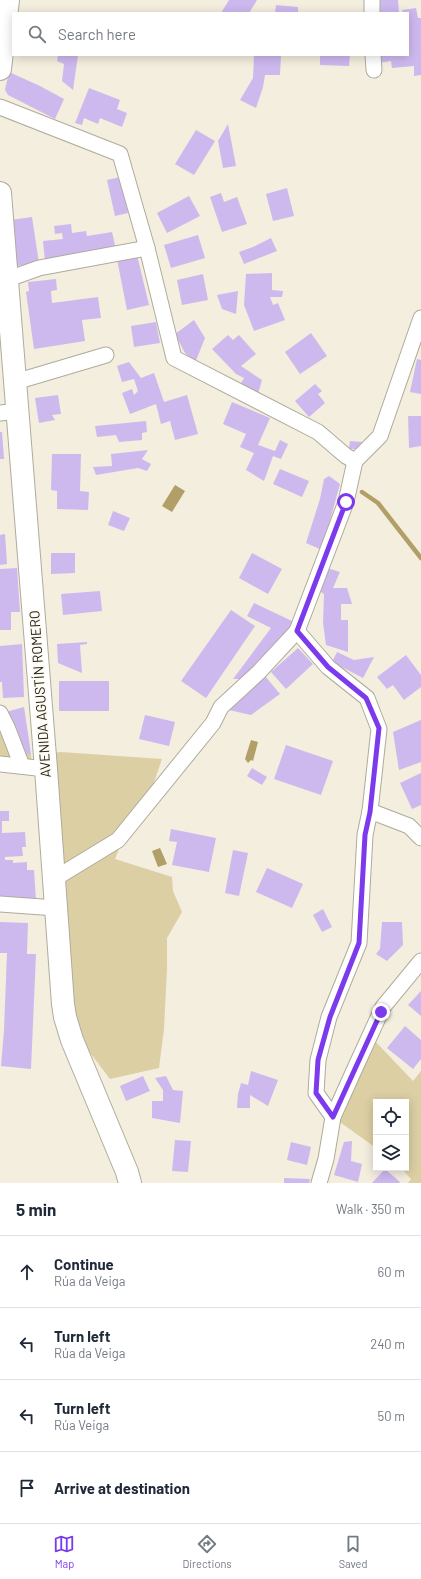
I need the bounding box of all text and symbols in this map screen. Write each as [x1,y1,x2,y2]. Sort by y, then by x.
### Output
search box [12,12,409,56]
icon: search [26,23,48,45]
text: Search here [58,25,136,43]
route start [337,493,355,511]
street label: AVENIDA AGUSTÍN ROMERO [25,610,54,778]
route end [372,1003,390,1021]
map controls [373,1099,409,1171]
button: locate [373,1099,409,1135]
button: layers [373,1135,409,1171]
text: 5 min [16,1199,56,1219]
text: Walk · 350 m [336,1201,405,1217]
text: Continue [54,1255,114,1273]
icon: ahead [16,1261,38,1283]
text: 60 m [378,1264,405,1280]
text: Rúa da Veiga [54,1273,125,1289]
text: Turn left [54,1327,110,1345]
icon: left [16,1333,38,1355]
text: 240 m [370,1336,405,1352]
text: Rúa da Veiga [54,1345,125,1361]
text: Turn left [54,1399,110,1417]
icon: left [16,1405,38,1427]
text: 50 m [378,1408,405,1424]
text: Rúa Veiga [54,1417,109,1433]
icon: arrive [16,1477,38,1499]
text: Arrive at destination [54,1479,190,1497]
tab: Map [53,1533,75,1570]
tab: Directions [182,1533,232,1570]
tab: Saved [339,1533,368,1570]

